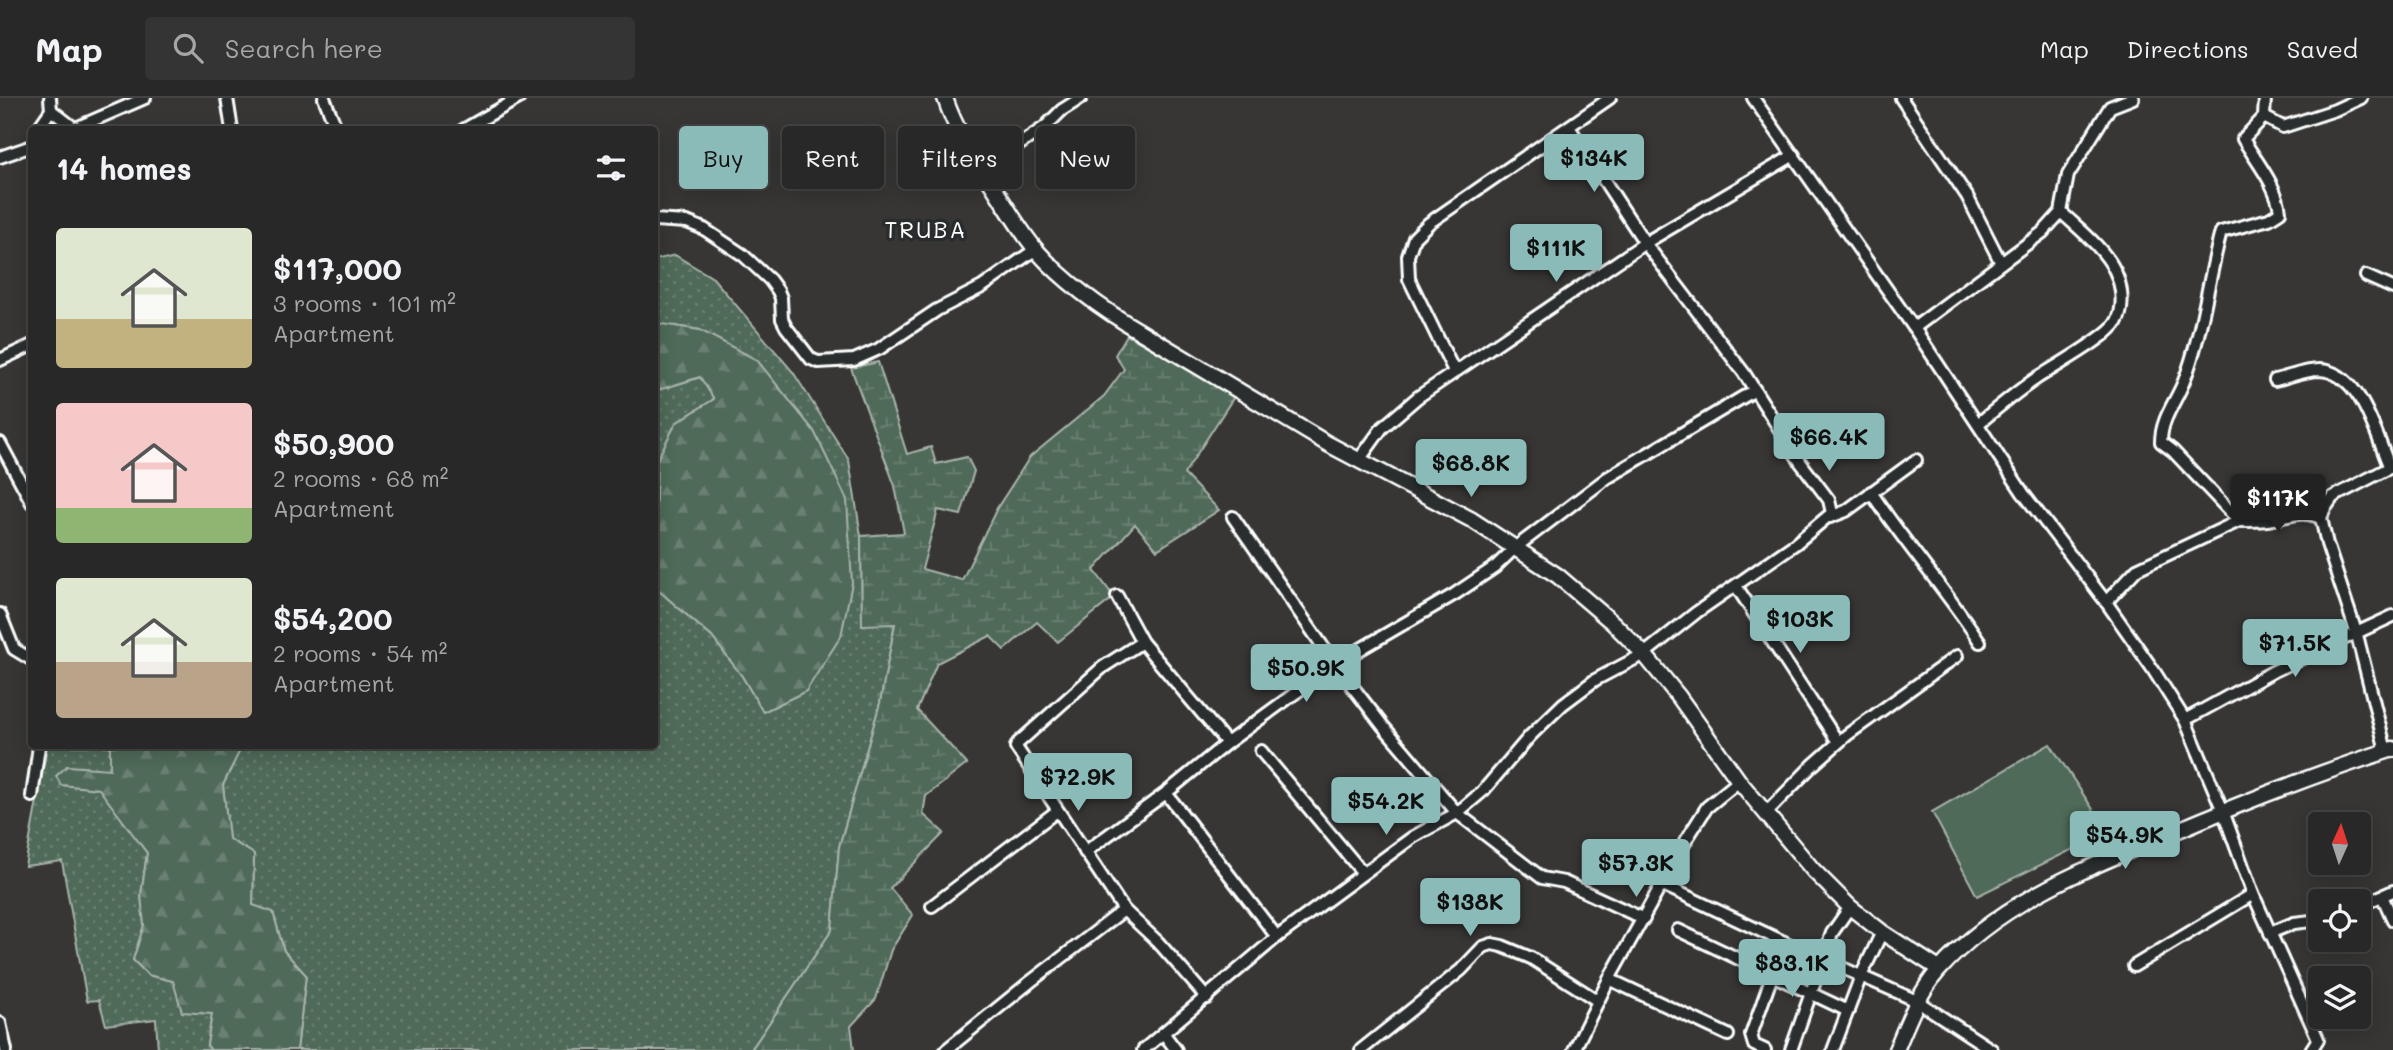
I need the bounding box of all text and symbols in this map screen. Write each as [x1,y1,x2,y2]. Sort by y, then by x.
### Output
search box [145,17,635,80]
text: Map [35,27,103,70]
icon: search [169,29,207,67]
text: Search here [225,31,383,65]
text: Map [2040,33,2089,64]
text: Directions [2127,33,2249,64]
text: Saved [2287,33,2358,64]
chip: Buy [679,126,768,189]
chip: Rent [782,126,884,189]
chip: Filters [898,126,1022,189]
chip: New [1036,126,1135,189]
pin: $134K [1545,134,1643,194]
text: $134K [1560,142,1628,172]
text: 14 homes [56,148,192,188]
icon: filters [592,149,630,187]
district label: TRUBA [884,214,968,244]
pin: $111K [1507,225,1605,284]
text: $111K [1526,232,1586,262]
text: $117,000 [273,248,402,288]
icon: home [112,256,196,340]
text: 3 rooms · 101 m² [273,288,456,318]
text: Apartment [273,318,395,348]
pin: $66.4K [1772,414,1886,473]
text: $66.4K [1790,421,1868,451]
text: $50,900 [273,423,394,463]
icon: home [112,431,196,515]
pin: $68.8K [1414,440,1528,499]
text: $68.8K [1432,447,1510,477]
text: 2 rooms · 68 m² [273,463,448,493]
pin: $117K [2229,474,2327,534]
text: $117K [2247,482,2309,512]
text: Apartment [273,493,395,523]
pin: $103K [1751,596,1849,655]
text: $54,200 [273,598,393,638]
text: $103K [1766,603,1834,633]
icon: home [112,606,196,690]
pin: $71.5K [2238,620,2352,679]
text: $71.5K [2259,627,2331,657]
text: 2 rooms · 54 m² [273,638,448,668]
pin: $50.9K [1249,644,1363,704]
text: $50.9K [1267,652,1345,682]
text: Apartment [273,668,395,698]
pin: $72.9K [1021,754,1135,813]
text: $72.9K [1040,761,1116,791]
pin: $54.2K [1329,778,1443,837]
text: $54.2K [1347,785,1425,815]
pin: $54.9K [2068,812,2182,871]
north arrow [2308,812,2371,875]
map controls [2308,812,2371,1029]
text: $54.9K [2086,819,2164,849]
pin: $57.3K [1579,840,1693,899]
text: $57.3K [1598,847,1674,877]
pin: $138K [1421,878,1519,938]
text: $138K [1436,886,1504,916]
button: locate [2308,889,2371,952]
pin: $83.1K [1735,940,1849,999]
text: $83.1K [1755,947,1829,977]
button: layers [2308,966,2371,1029]

